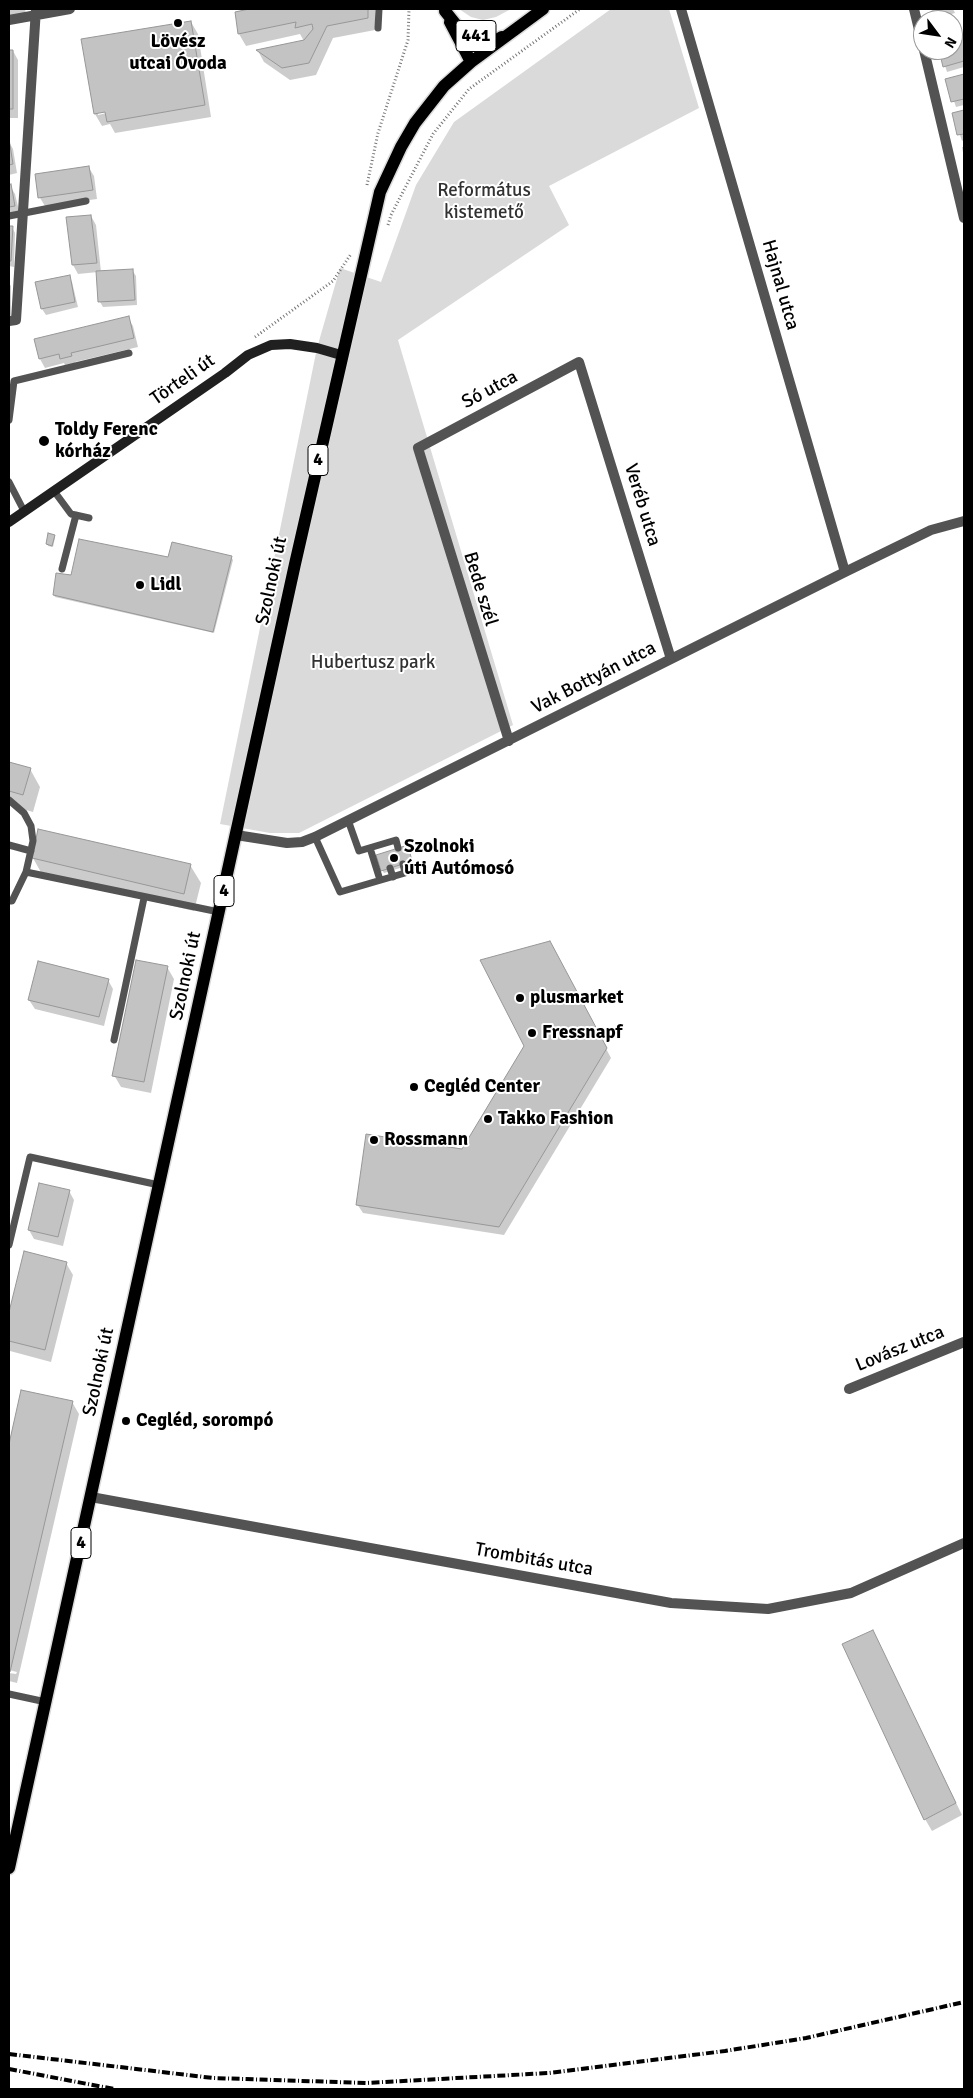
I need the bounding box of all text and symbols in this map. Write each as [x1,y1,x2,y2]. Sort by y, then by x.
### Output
north arrow [913,10,963,60]
marker: Lövész utcai Óvoda [172,17,184,29]
road number: 441 [456,20,496,52]
place label: Lövész utcai Óvoda [129,31,227,75]
text: N [941,34,960,51]
park label: Református kistemető [437,180,531,224]
street label: Hajnal utca [756,237,804,333]
street label: Törteli út [146,350,220,410]
street label: Só utca [458,366,522,414]
place label: Toldy Ferenc kórház [55,419,158,463]
marker: Toldy Ferenc kórház [37,434,51,448]
road number: 4 [308,444,328,476]
street label: Veréb utca [619,461,665,549]
street label: Szolnoki út [251,535,293,627]
street label: Bede szél [458,549,502,629]
place label: Lidl [150,574,182,596]
marker: Lidl [134,579,146,591]
street label: Vak Bottyán utca [528,637,660,719]
park label: Hubertusz park [311,652,435,674]
place label: Szolnoki úti Autómosó [404,836,514,880]
marker: Szolnoki úti Autómosó [388,852,400,864]
road number: 4 [214,876,234,906]
street label: Szolnoki út [165,930,207,1022]
place label: plusmarket [530,987,624,1009]
marker: plusmarket [514,992,526,1004]
place label: Fressnapf [542,1022,622,1044]
marker: Fressnapf [526,1027,538,1039]
place label: Cegléd Center [424,1076,540,1098]
marker: Cegléd Center [408,1081,420,1093]
place label: Takko Fashion [498,1108,614,1130]
marker: Takko Fashion [482,1113,494,1125]
place label: Rossmann [384,1129,468,1151]
marker: Rossmann [368,1134,380,1146]
street label: Lovász utca [852,1321,948,1377]
street label: Szolnoki út [78,1326,120,1418]
place label: Cegléd, sorompó [136,1410,273,1432]
marker: Cegléd, sorompó [120,1415,132,1427]
road number: 4 [71,1528,91,1559]
street label: Trombitás utca [473,1538,595,1582]

